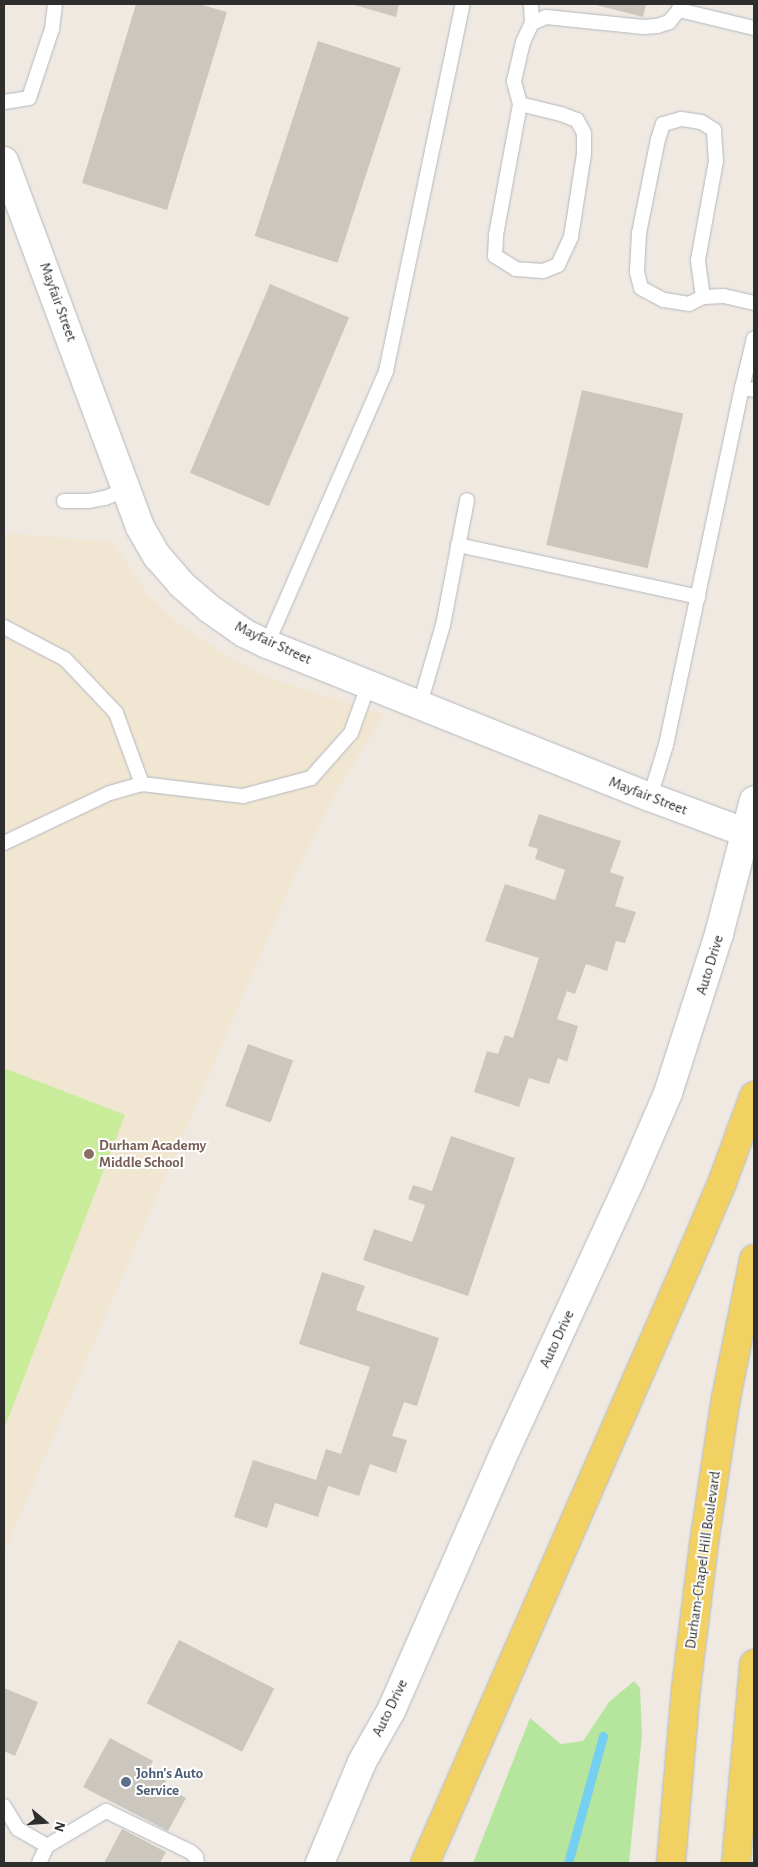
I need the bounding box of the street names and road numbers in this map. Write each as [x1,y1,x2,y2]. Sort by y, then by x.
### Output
street label: Mayfair Street [35,260,81,344]
street label: Mayfair Street [232,617,314,669]
street label: Mayfair Street [606,773,690,819]
street label: Auto Drive [692,933,728,997]
street label: Auto Drive [536,1307,578,1371]
street label: Durham-Chapel Hill Boulevard [682,1470,724,1650]
street label: Auto Drive [368,1676,412,1740]

